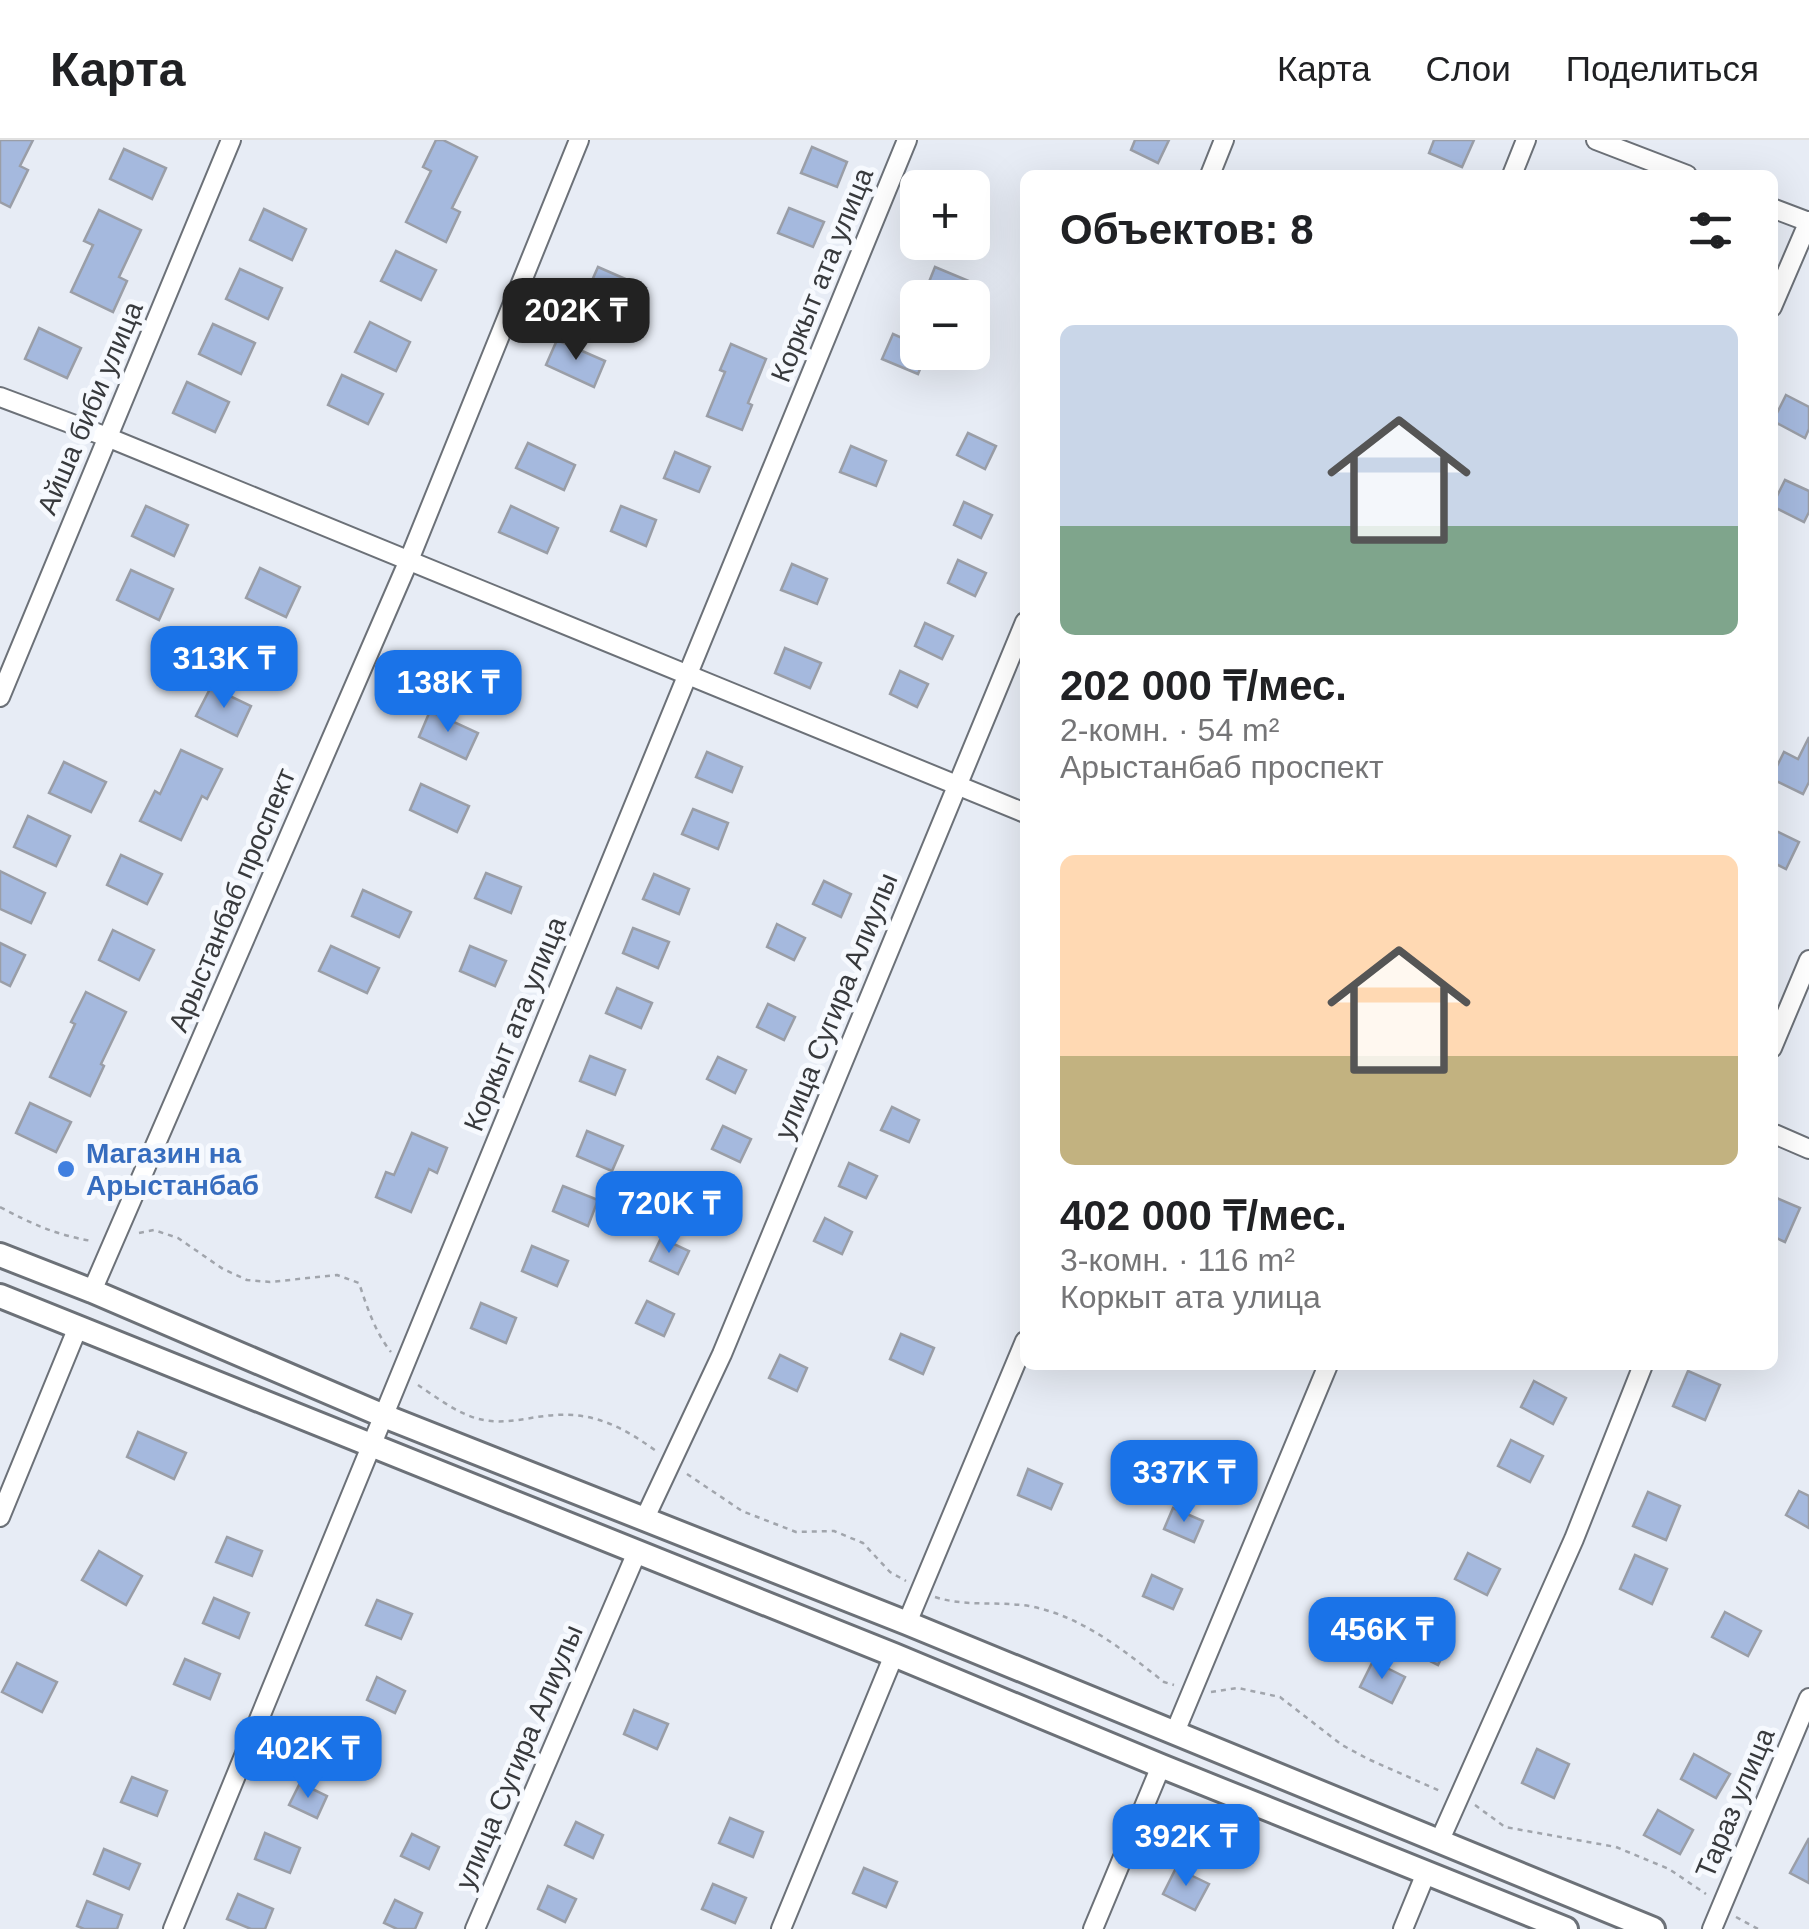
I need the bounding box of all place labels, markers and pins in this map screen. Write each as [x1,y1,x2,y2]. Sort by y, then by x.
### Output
pin: 202K ₸ [495,278,657,363]
pin: 313K ₸ [143,626,305,711]
pin: 138K ₸ [367,650,529,735]
place label: Магазин на Арыстанбаб [86,1138,259,1201]
marker: Магазин на Арыстанбаб [55,1158,77,1180]
pin: 720K ₸ [588,1171,750,1256]
pin: 337K ₸ [1103,1440,1265,1525]
pin: 456K ₸ [1301,1597,1463,1682]
pin: 402K ₸ [227,1716,389,1801]
pin: 392K ₸ [1105,1804,1267,1889]

